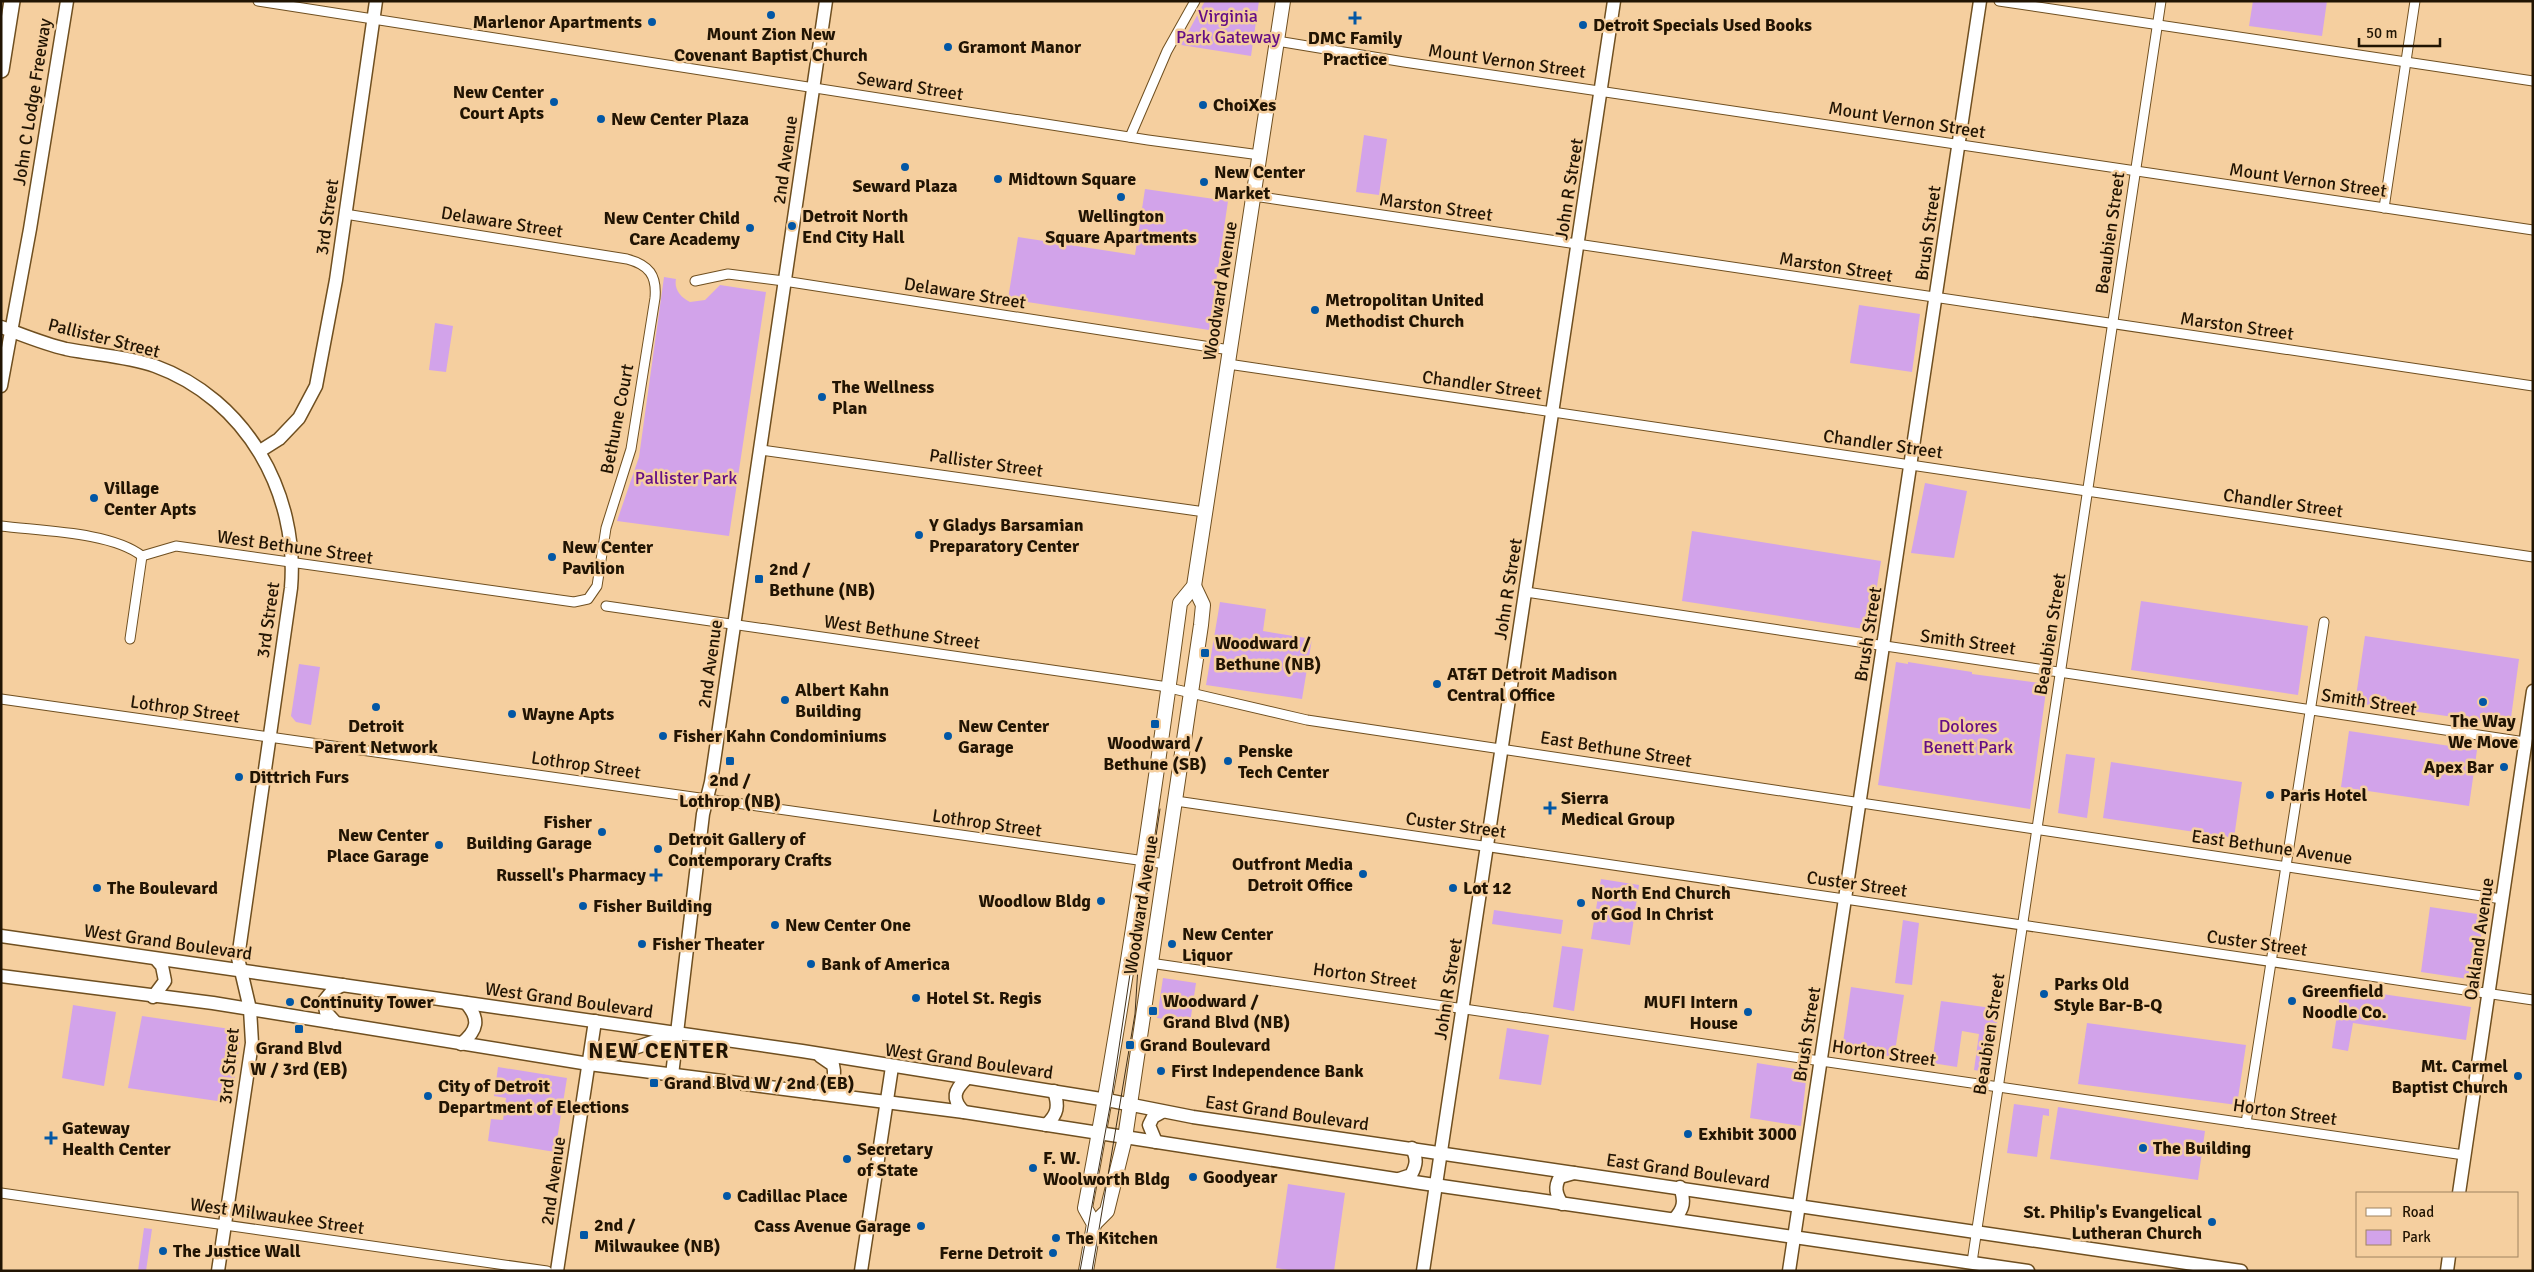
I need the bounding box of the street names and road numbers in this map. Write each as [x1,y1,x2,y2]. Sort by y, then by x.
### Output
street label: John C Lodge Freeway [8,16,56,187]
street label: Mount Vernon Street [1427,39,1587,83]
street label: Seward Street [855,67,965,105]
street label: Mount Vernon Street [1827,97,1987,143]
street label: 2nd Avenue [768,114,802,206]
street label: John R Street [1550,137,1588,241]
street label: Mount Vernon Street [2228,158,2388,202]
street label: Beaubien Street [2091,171,2129,295]
street label: 3rd Street [311,178,343,256]
street label: Brush Street [1910,184,1946,282]
street label: Marston Street [1378,188,1494,226]
street label: Delaware Street [440,202,564,242]
street label: Woodward Avenue [1198,220,1242,362]
street label: Marston Street [1778,247,1894,287]
street label: Delaware Street [903,273,1027,313]
street label: Marston Street [2179,307,2295,345]
street label: Pallister Street [46,313,162,363]
street label: Bethune Court [596,362,638,476]
street label: Chandler Street [1421,366,1543,404]
street label: Chandler Street [1822,425,1944,463]
street label: Pallister Street [928,444,1044,482]
street label: Chandler Street [2222,484,2344,522]
street label: West Bethune Street [216,525,374,569]
street label: John R Street [1489,537,1527,641]
street label: Beaubien Street [2030,572,2070,696]
street label: 3rd Street [252,581,284,659]
street label: Brush Street [1850,585,1886,683]
street label: West Bethune Street [823,610,981,654]
street label: 2nd Avenue [693,618,727,710]
street label: Smith Street [1919,624,2017,660]
street label: Smith Street [2320,684,2418,720]
street label: Lothrop Street [129,690,241,728]
street label: East Bethune Street [1539,726,1693,772]
street label: Lothrop Street [530,746,642,784]
street label: Lothrop Street [931,804,1043,842]
street label: Custer Street [1404,807,1508,843]
street label: East Bethune Avenue [2190,825,2354,869]
street label: Woodward Avenue [1119,834,1163,976]
street label: Custer Street [1805,866,1909,902]
street label: Oakland Avenue [2460,876,2498,1002]
street label: West Grand Boulevard [83,919,253,965]
street label: Custer Street [2205,925,2309,961]
street label: John R Street [1429,937,1467,1041]
street label: Horton Street [1312,958,1418,994]
street label: Beaubien Street [1969,972,2009,1096]
street label: West Grand Boulevard [484,977,654,1023]
street label: Brush Street [1789,985,1825,1083]
street label: 3rd Street [214,1027,244,1105]
street label: Horton Street [1831,1035,1937,1071]
street label: West Grand Boulevard [884,1038,1054,1084]
street label: East Grand Boulevard [1204,1091,1370,1135]
street label: Horton Street [2232,1094,2338,1130]
street label: 2nd Avenue [536,1135,570,1227]
street label: East Grand Boulevard [1605,1149,1771,1193]
street label: West Milwaukee Street [188,1193,366,1239]

